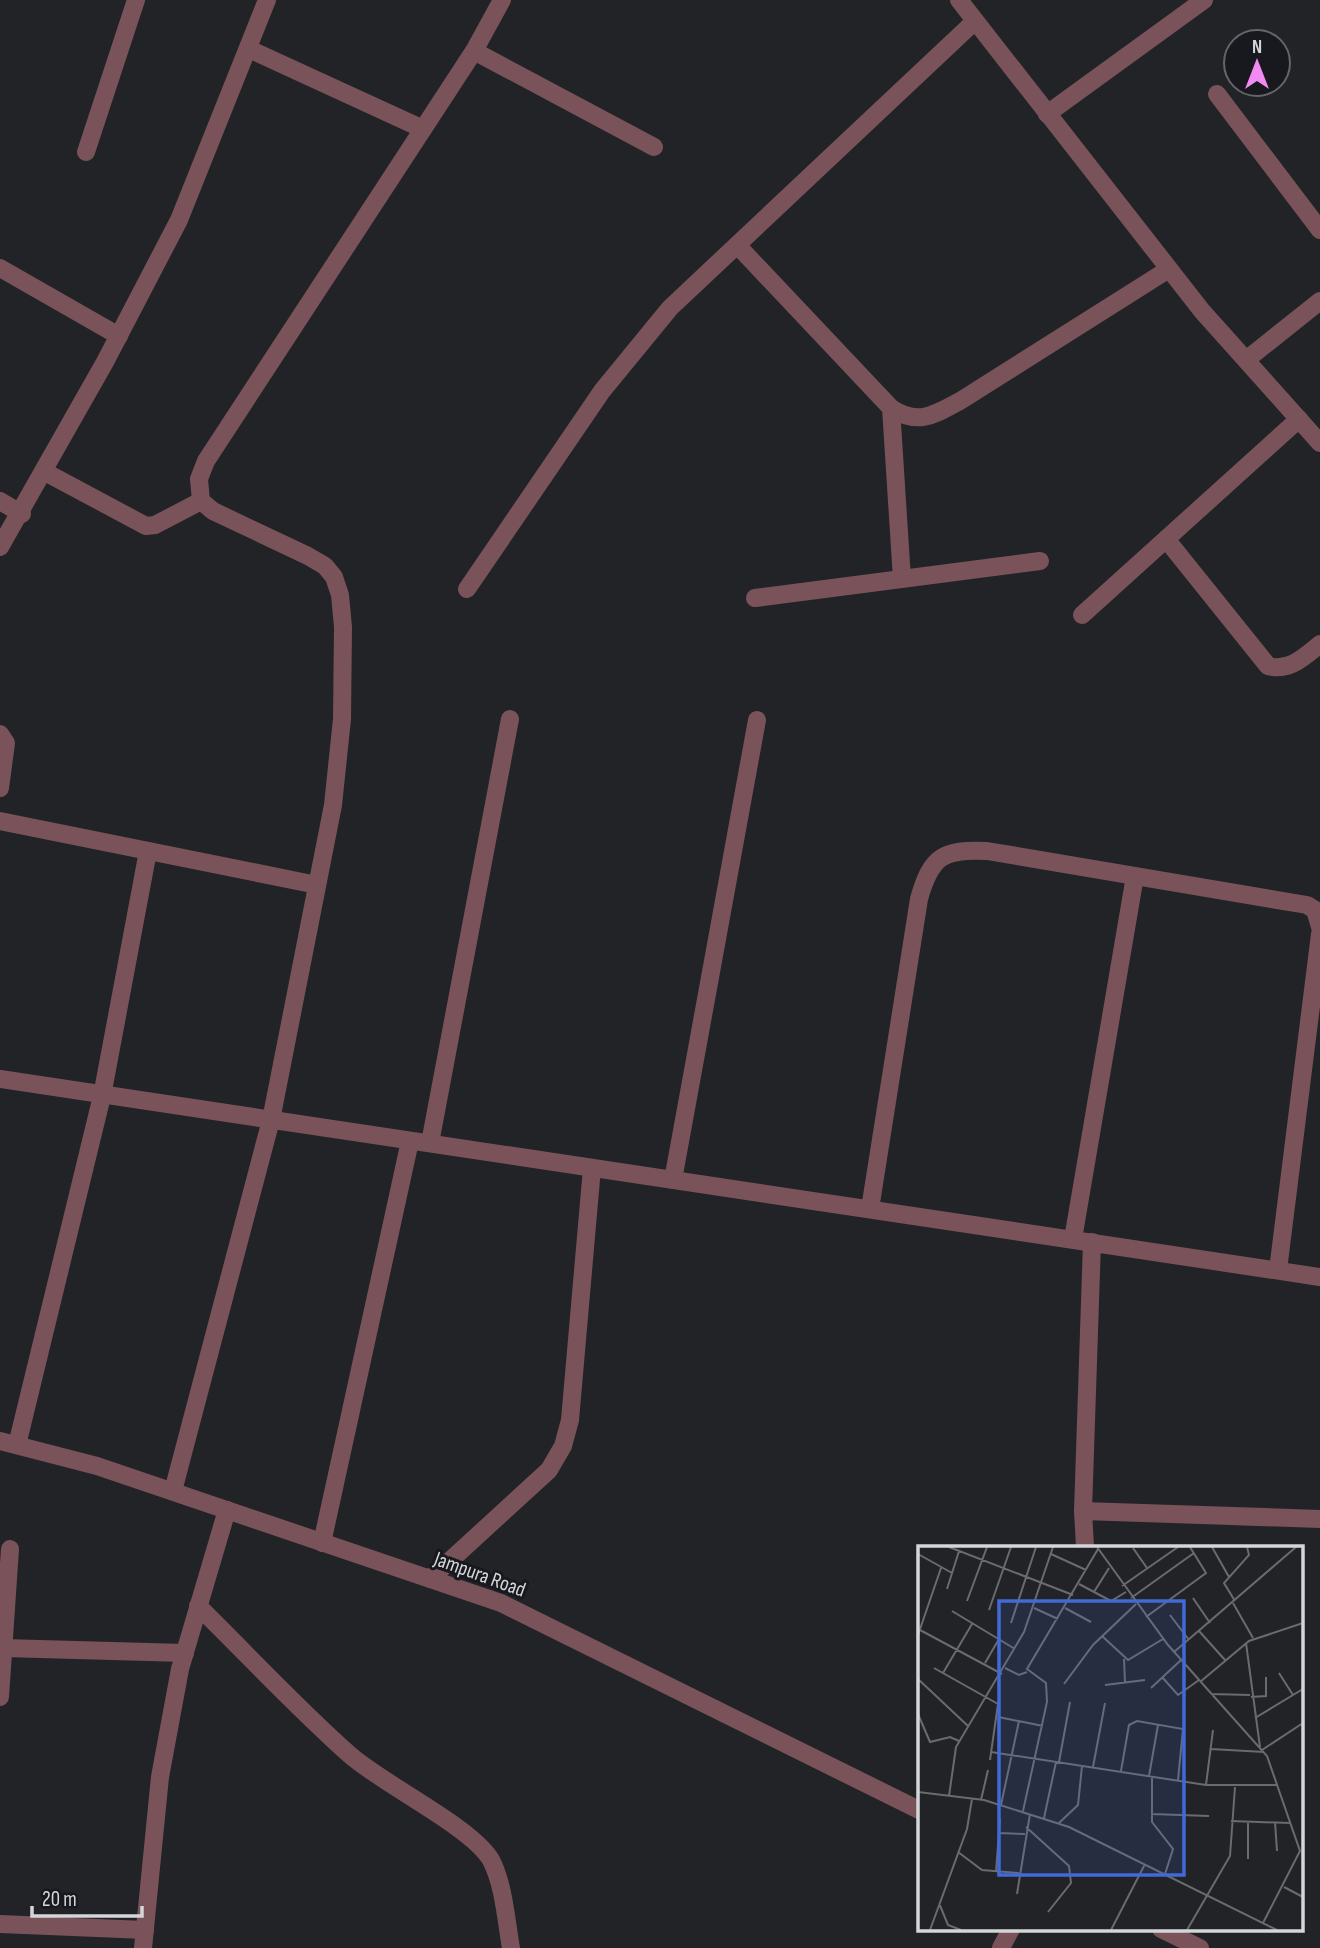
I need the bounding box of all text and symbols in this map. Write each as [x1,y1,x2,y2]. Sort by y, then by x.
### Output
north arrow [1222,28,1292,98]
text: N [1252,36,1262,59]
street label: Jampura Road [430,1546,529,1603]
inset map [918,1546,1302,1930]
scale bar [32,1874,142,1918]
text: 20 m [42,1887,77,1912]

